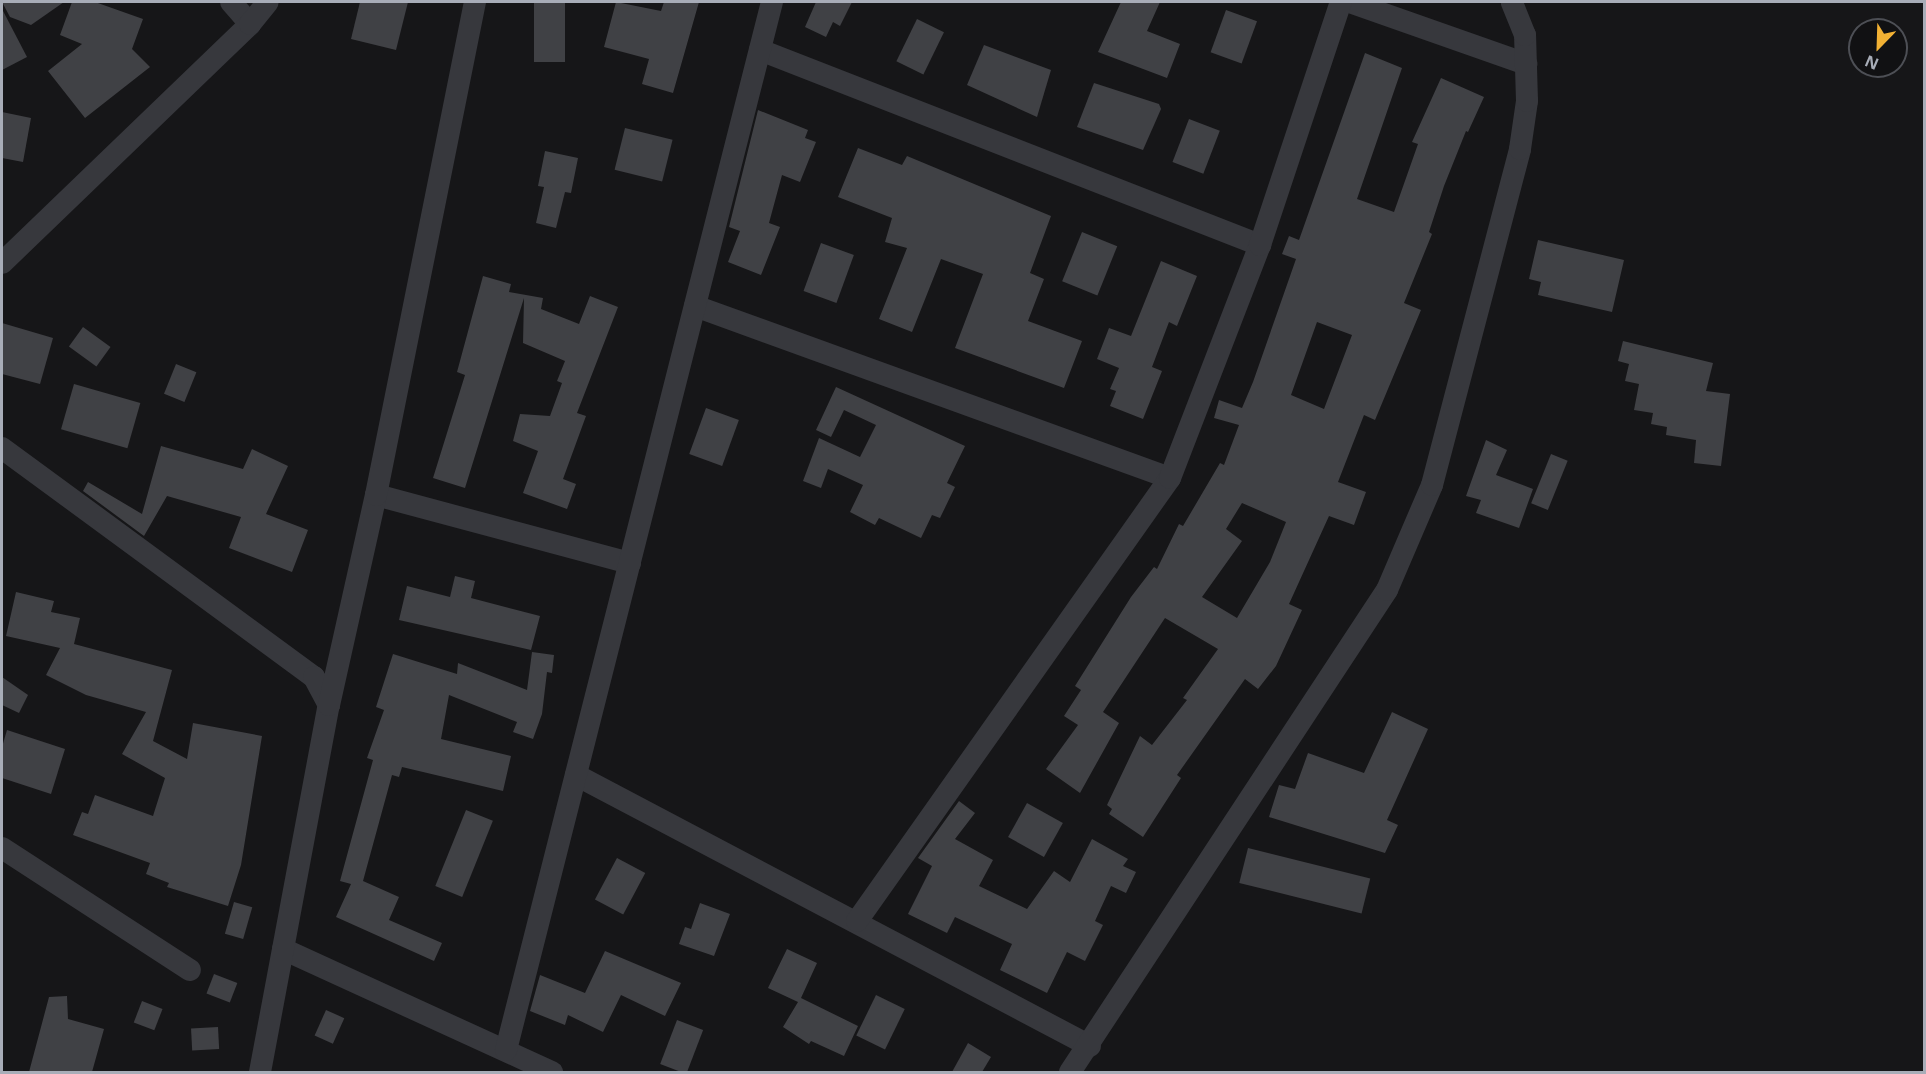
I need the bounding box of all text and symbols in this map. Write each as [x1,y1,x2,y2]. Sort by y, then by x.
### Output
north arrow [1848,18,1908,78]
text: N [1861,50,1882,75]

